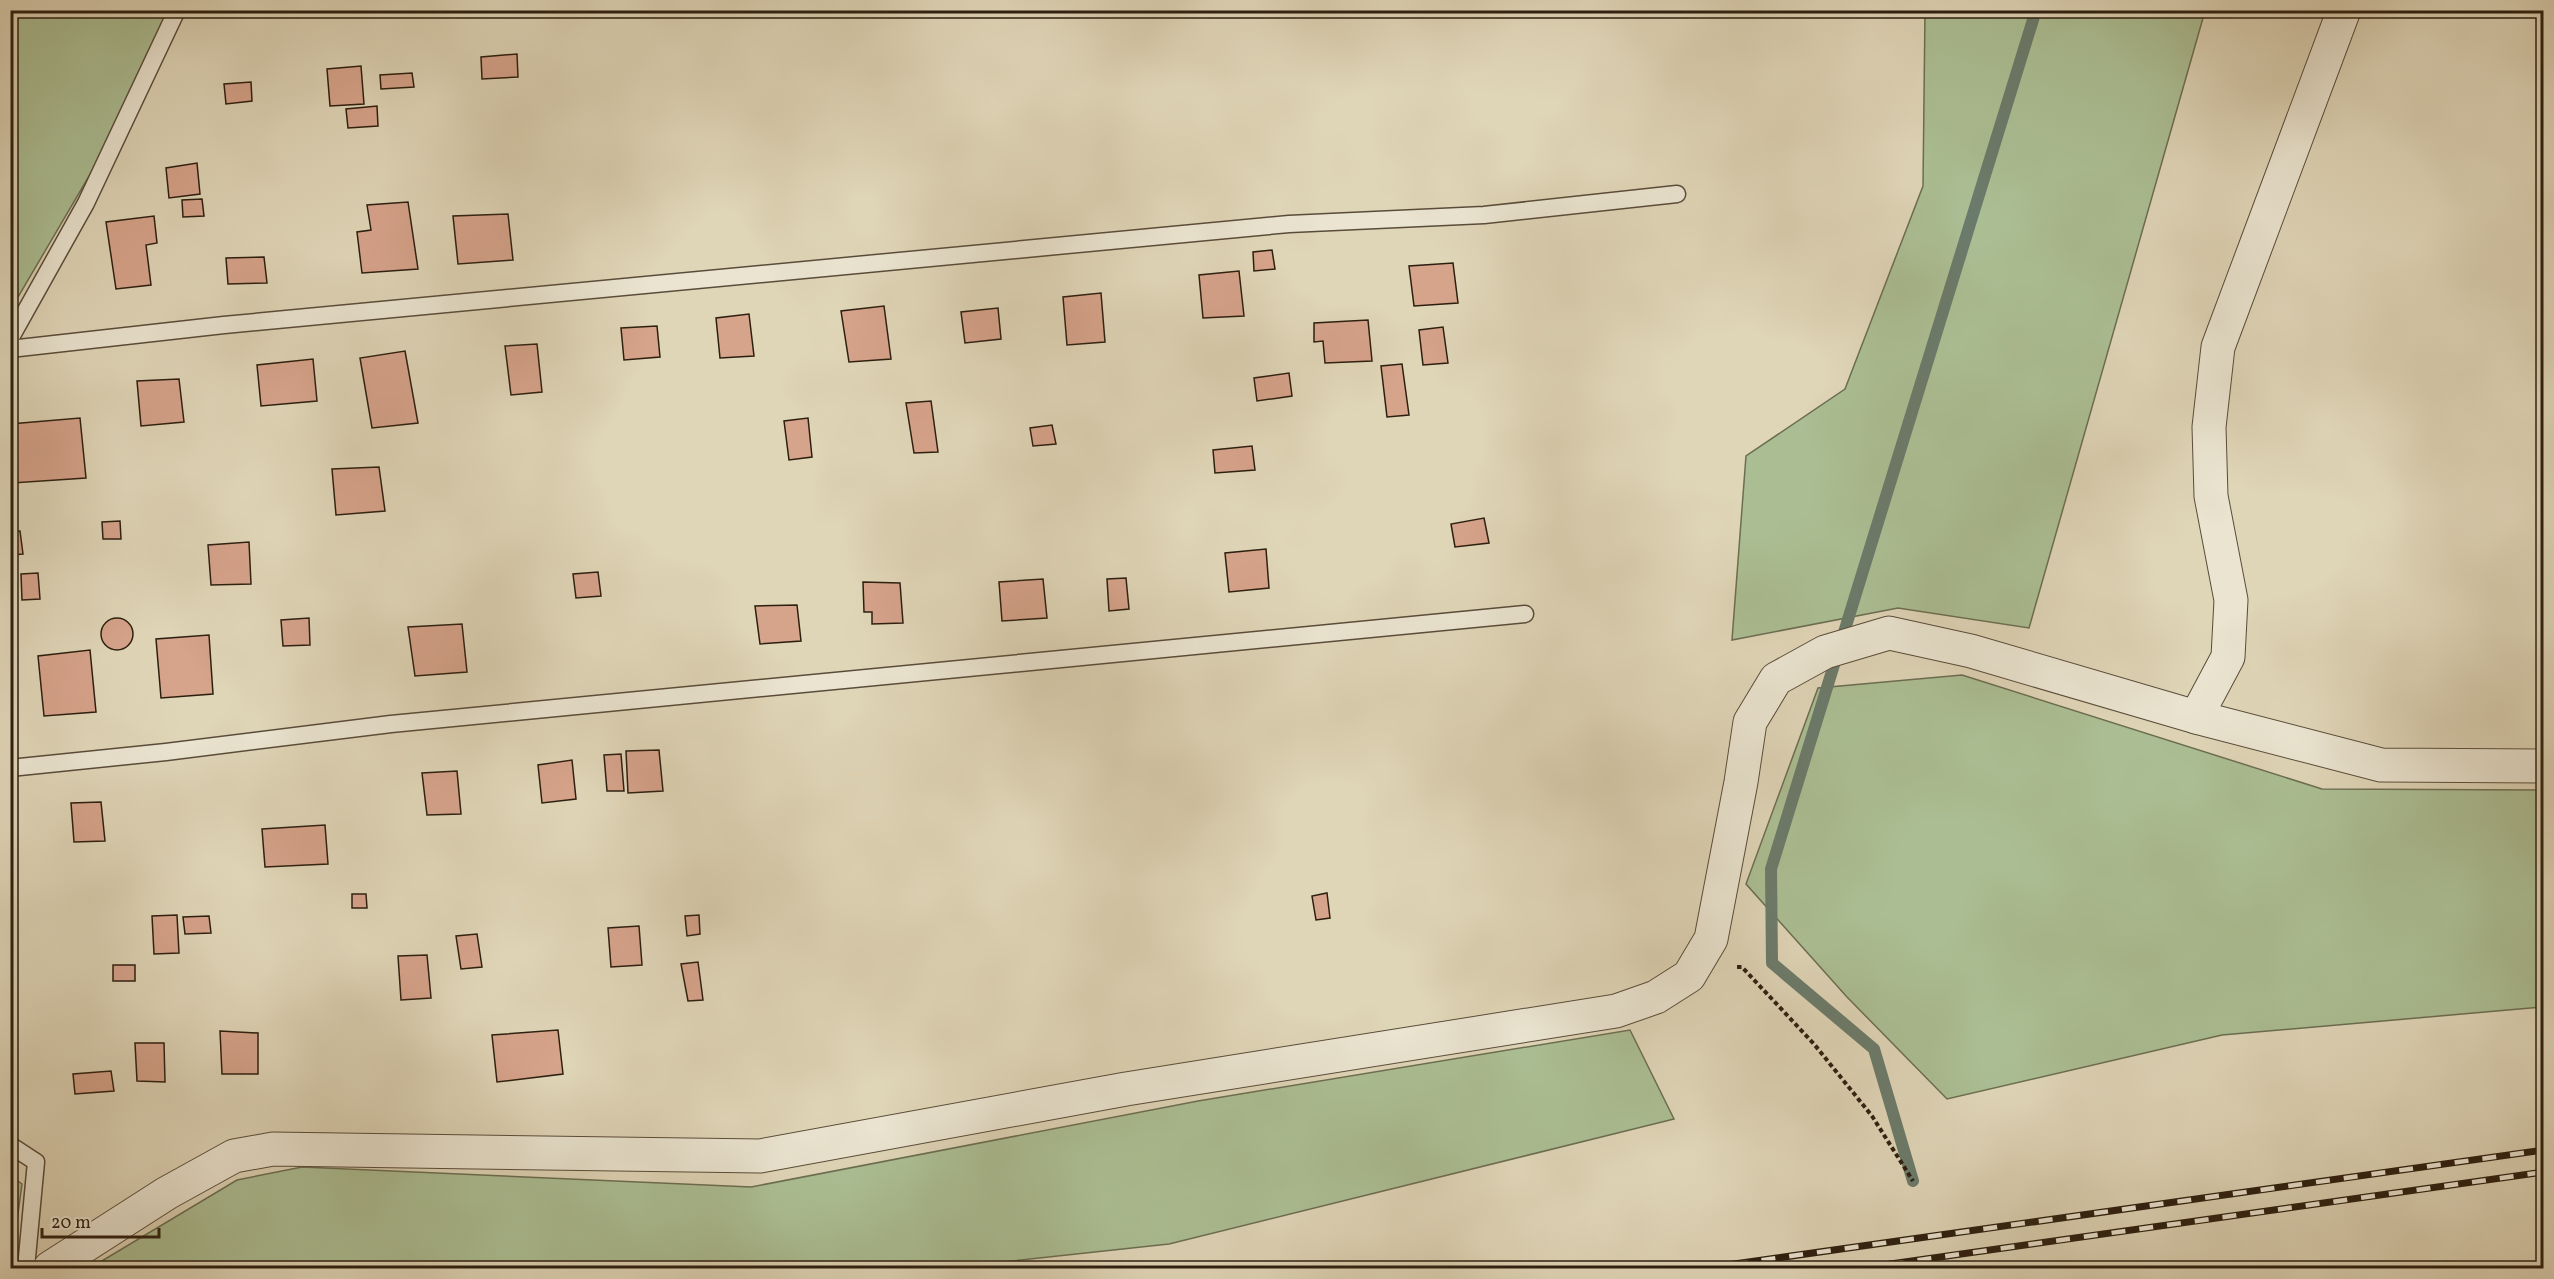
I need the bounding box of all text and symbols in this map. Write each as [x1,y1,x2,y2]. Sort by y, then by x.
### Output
scale bar [42,1201,159,1239]
text: 20 m [51,1211,91,1236]

